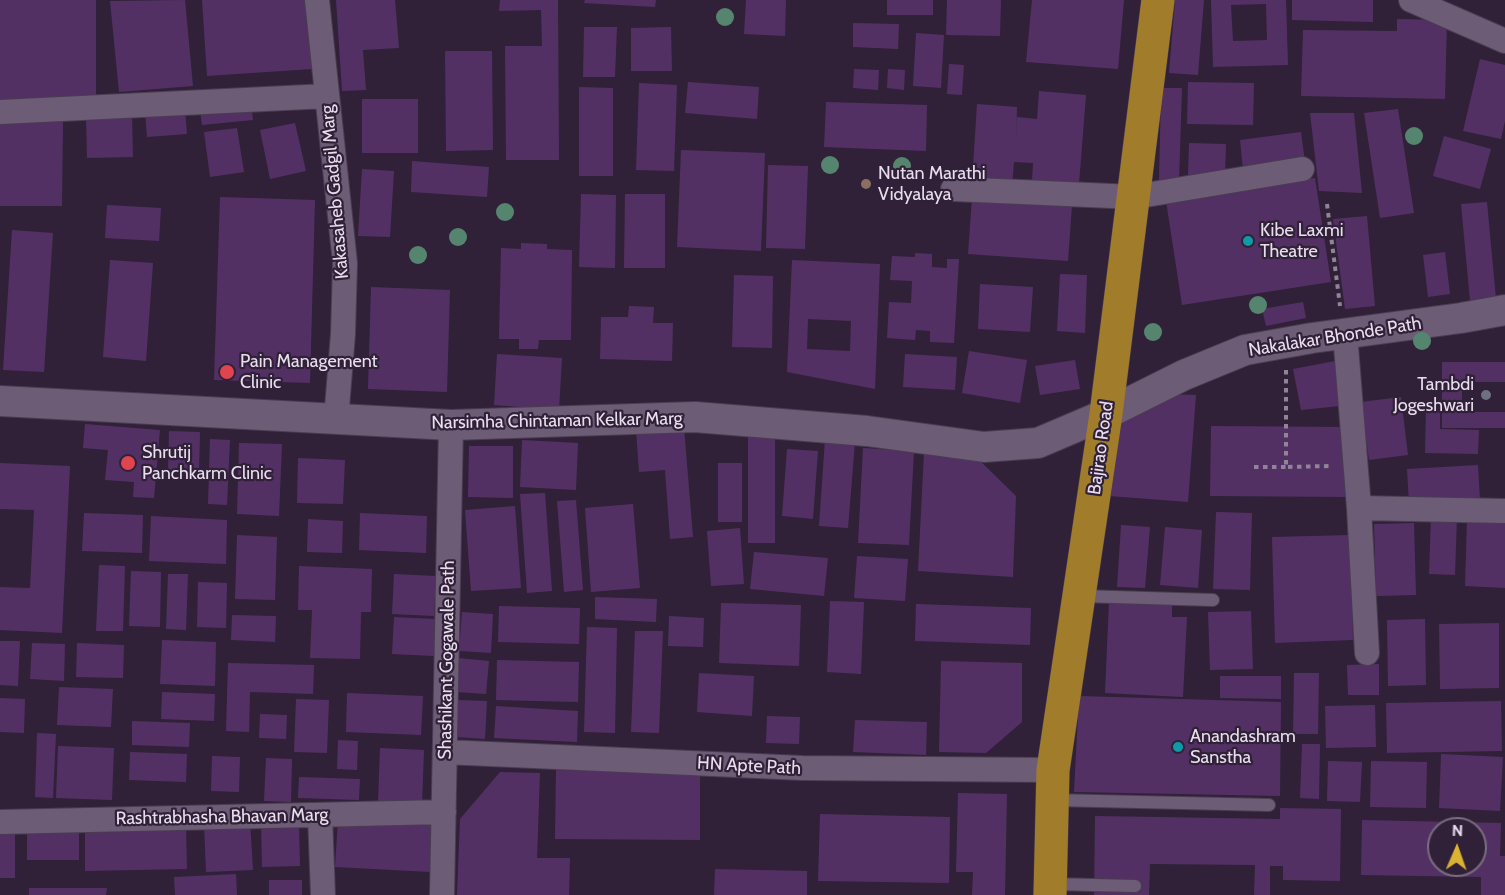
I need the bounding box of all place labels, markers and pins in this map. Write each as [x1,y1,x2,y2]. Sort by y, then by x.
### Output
place label: Nutan Marathi Vidyalaya [878,163,986,206]
marker: Nutan Marathi Vidyalaya [859,177,873,191]
place label: Kibe Laxmi Theatre [1260,220,1343,262]
marker: Kibe Laxmi Theatre [1241,234,1255,248]
place label: Pain Management Clinic [240,351,378,394]
marker: Pain Management Clinic [218,363,236,381]
place label: Tambdi Jogeshwari [1393,374,1474,416]
marker: Tambdi Jogeshwari [1479,388,1493,402]
place label: Shrutij Panchkarm Clinic [142,442,272,484]
marker: Shrutij Panchkarm Clinic [119,454,137,472]
place label: Anandashram Sanstha [1190,726,1296,768]
marker: Anandashram Sanstha [1171,740,1185,754]

